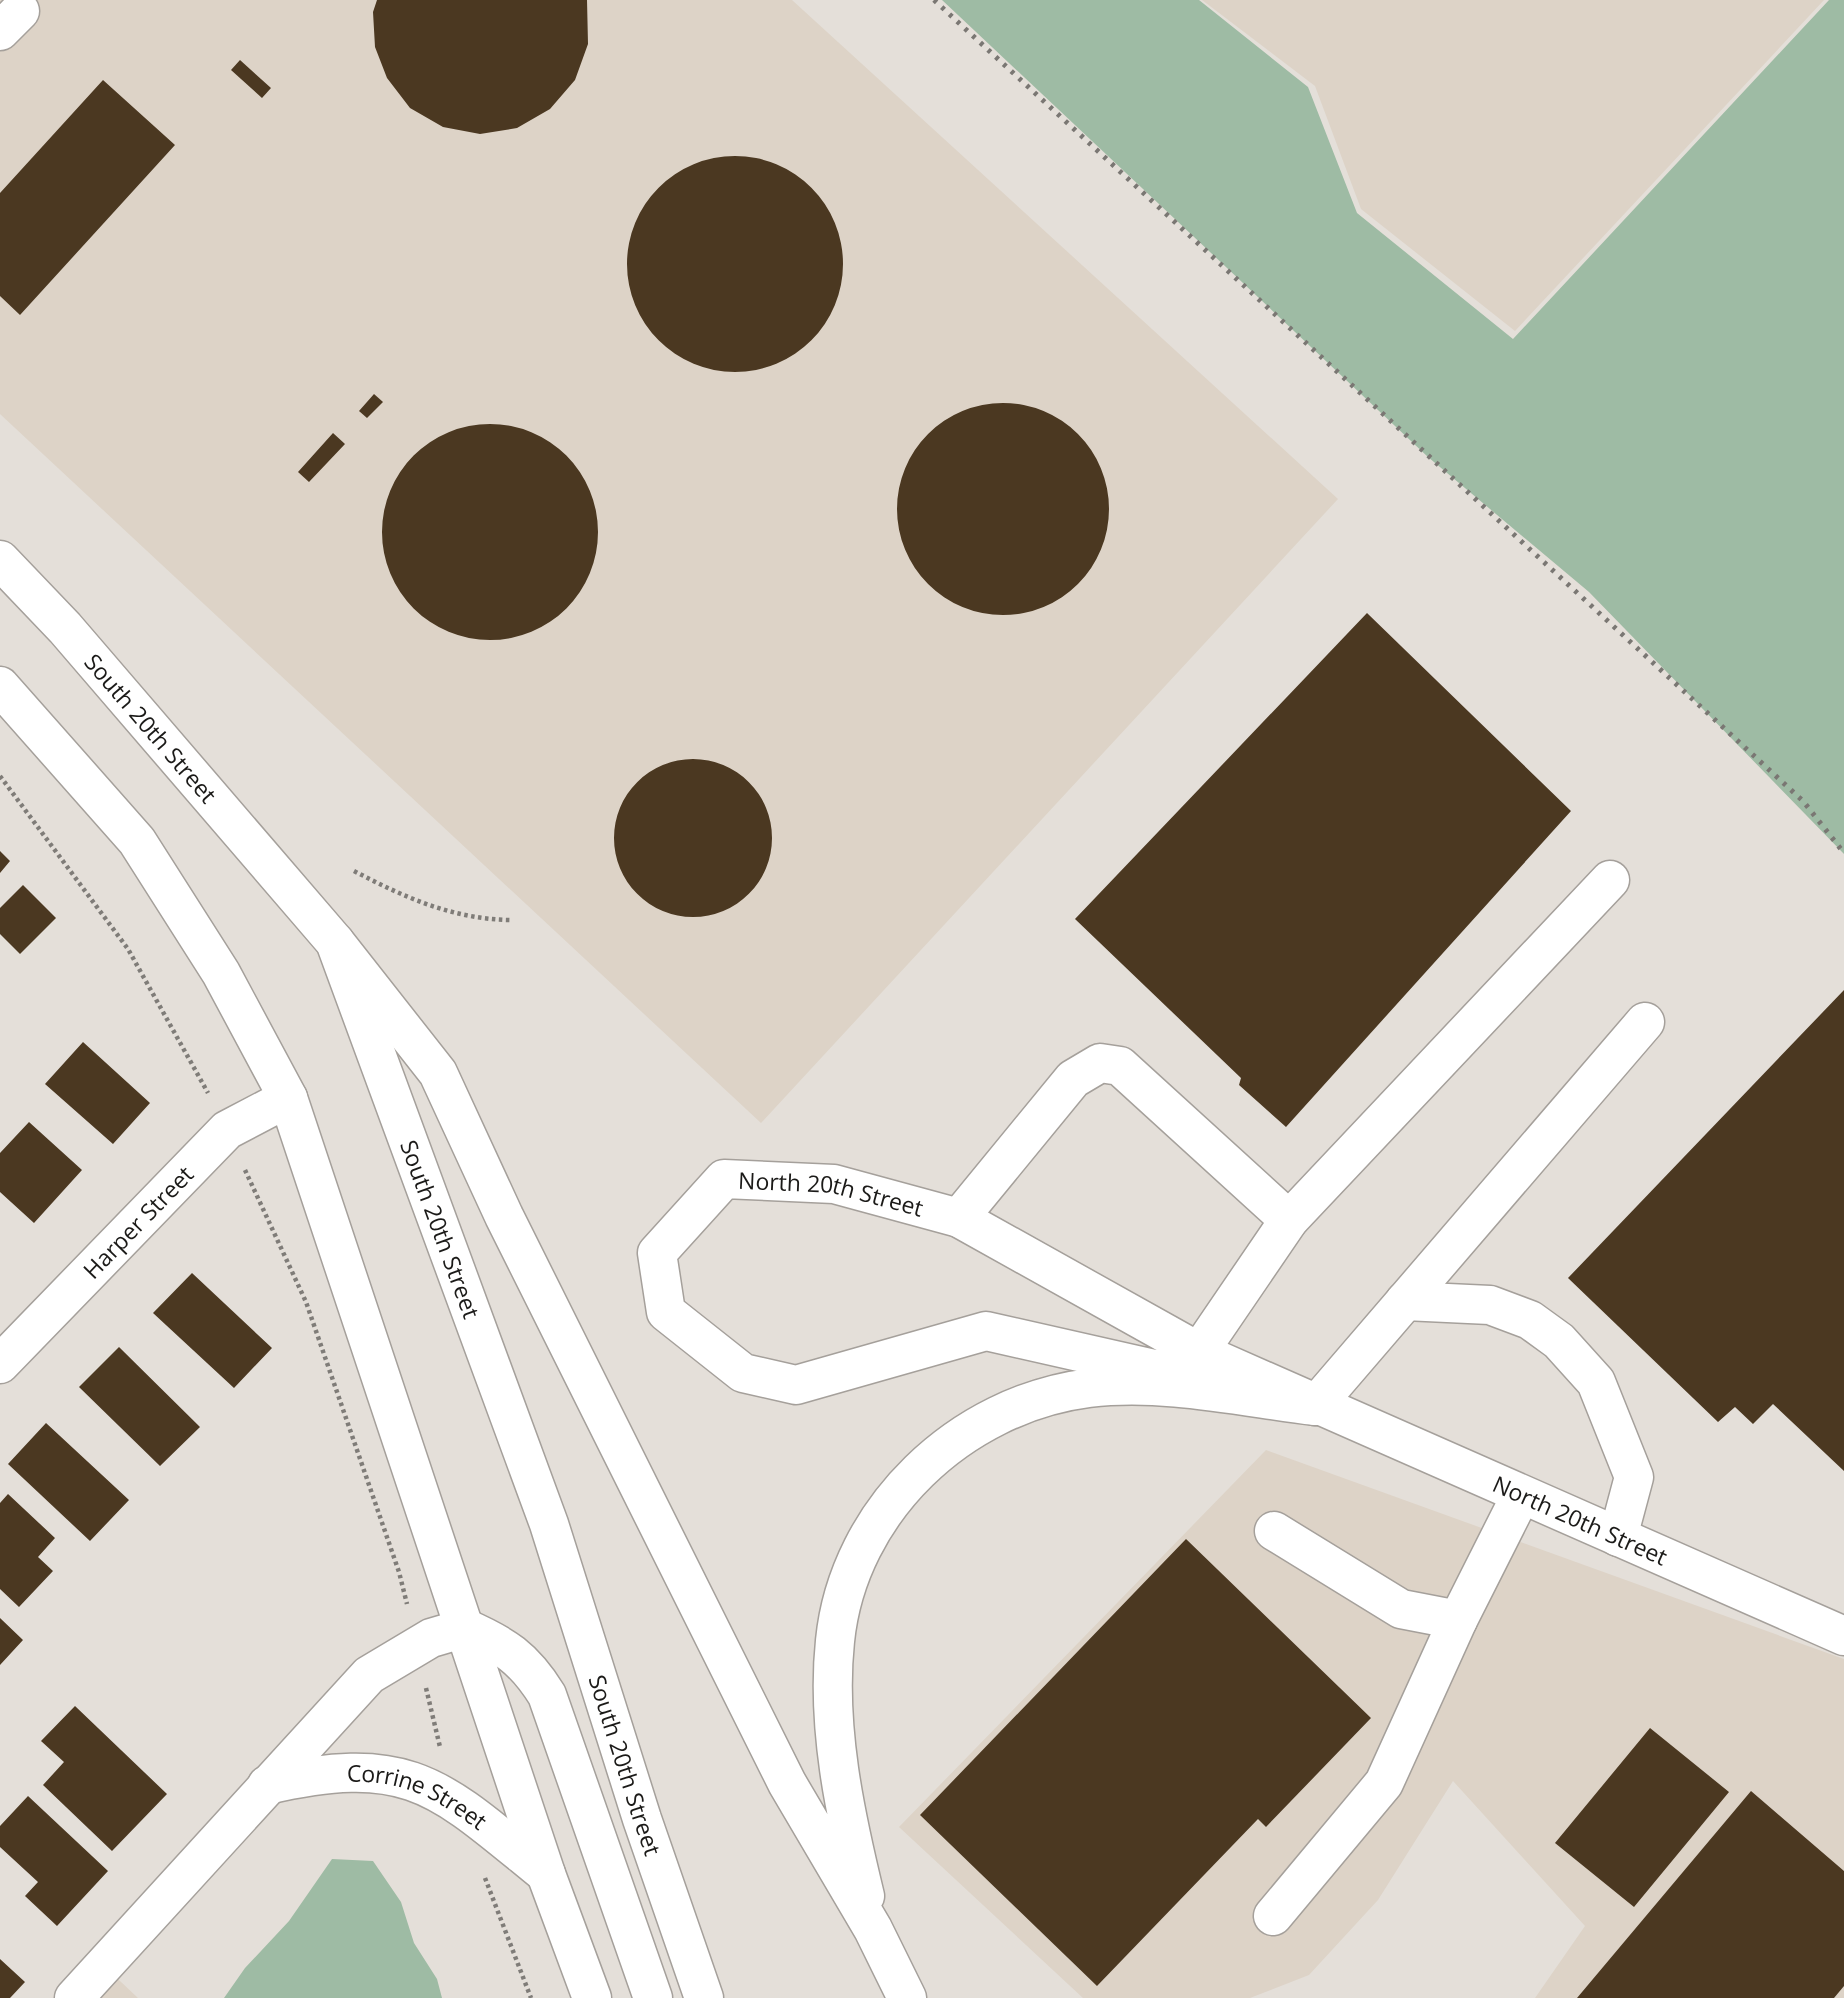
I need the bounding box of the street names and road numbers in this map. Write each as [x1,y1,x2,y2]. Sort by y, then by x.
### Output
street label: South 20th Street [78,646,224,810]
street label: South 20th Street [393,1135,488,1323]
street label: Harper Street [76,1158,200,1285]
street label: North 20th Street [738,1164,927,1224]
street label: North 20th Street [1488,1467,1673,1572]
street label: South 20th Street [581,1671,669,1859]
street label: Corrine Street [347,1757,494,1837]

